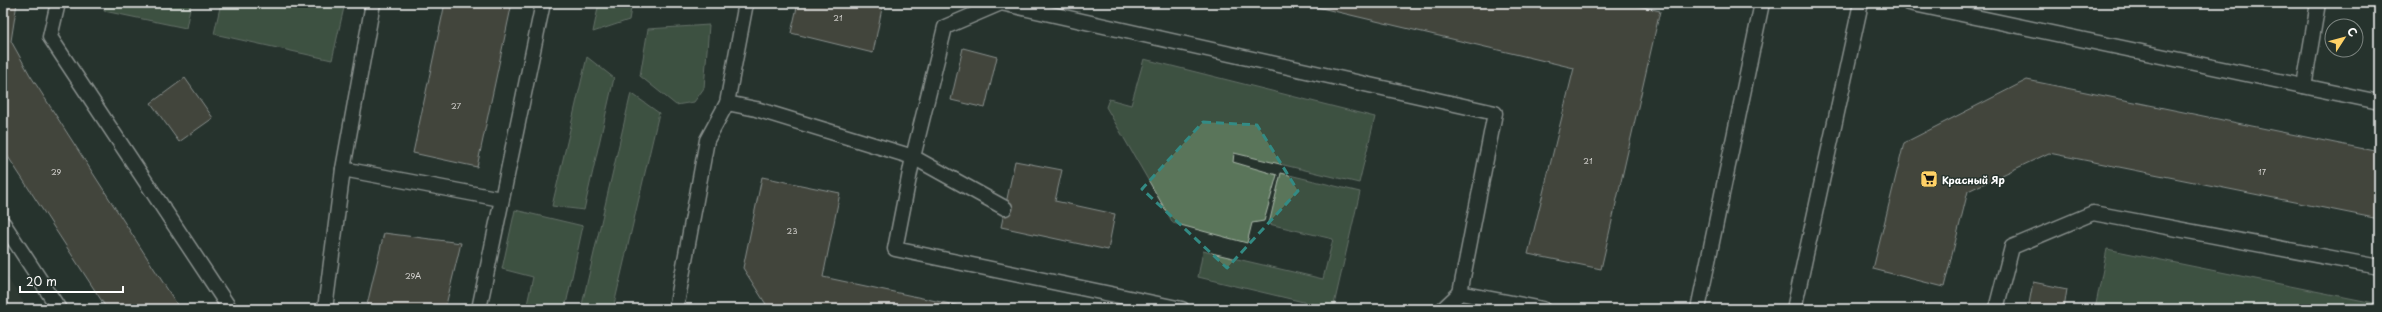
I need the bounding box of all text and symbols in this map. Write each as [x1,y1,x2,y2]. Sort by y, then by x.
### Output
house number: 21 [833,12,843,24]
north arrow [2324,18,2364,58]
text: С [2343,23,2362,40]
house number: 27 [451,100,461,112]
house number: 21 [1583,155,1593,167]
house number: 29 [51,166,61,178]
house number: 17 [2258,166,2267,178]
supermarket icon: Красный Яр [1919,169,1939,189]
place label: Красный Яр [1942,172,2005,187]
house number: 23 [787,225,797,237]
scale bar [20,268,123,294]
house number: 29А [405,270,421,282]
text: 20 m [26,272,57,290]

